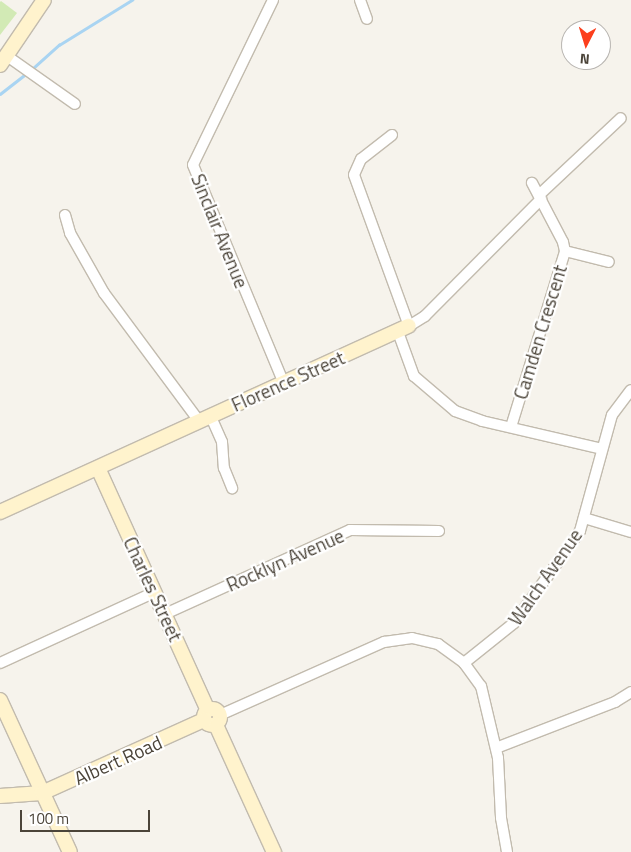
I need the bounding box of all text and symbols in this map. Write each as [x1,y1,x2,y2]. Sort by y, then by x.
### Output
north arrow [561,20,611,70]
text: N [579,49,590,70]
street label: Sinclair Avenue [187,171,253,291]
street label: Camden Crescent [509,262,571,402]
street label: Florence Street [228,346,348,416]
street label: Rocklyn Avenue [223,524,347,596]
street label: Walch Avenue [503,524,587,630]
street label: Charles Street [119,533,187,645]
street label: Albert Road [70,730,166,790]
scale bar [22,800,152,832]
text: 100 m [28,807,69,830]

